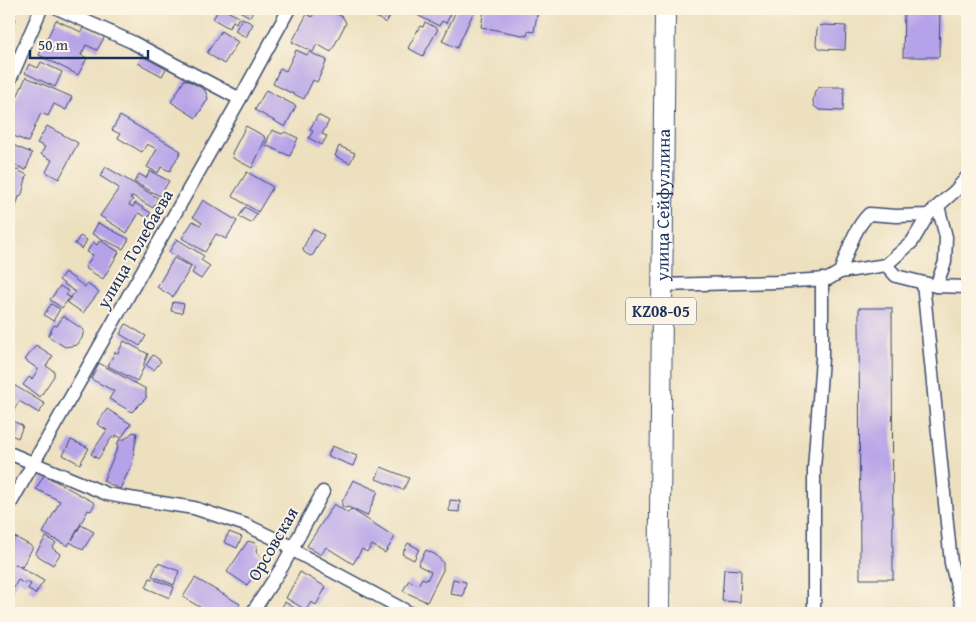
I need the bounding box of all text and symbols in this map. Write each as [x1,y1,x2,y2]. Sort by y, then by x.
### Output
scale bar [30,28,148,60]
text: 50 m [38,34,69,55]
street label: улица Сейфуллина [648,128,677,282]
street label: улица Толебаева [89,184,180,314]
road number: KZ08-05 [626,298,696,324]
street label: Орсовская [240,502,305,586]

